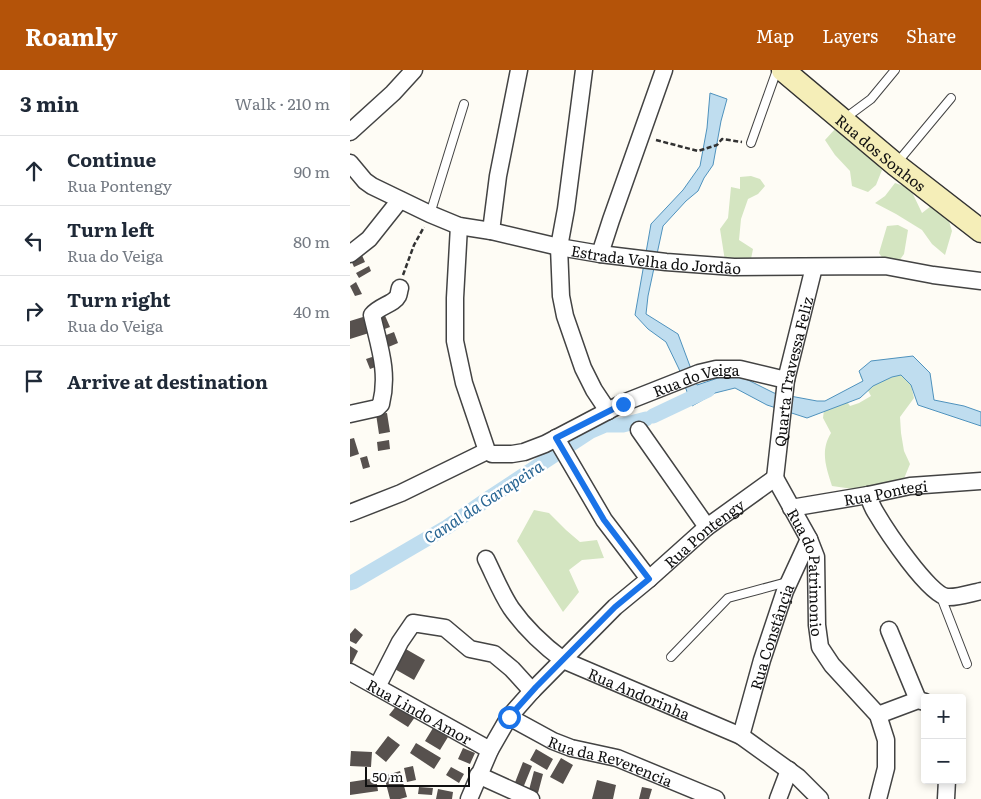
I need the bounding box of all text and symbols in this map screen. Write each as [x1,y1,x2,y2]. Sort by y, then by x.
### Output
text: Roamly [25,18,118,53]
text: Map [756,22,794,49]
text: Layers [822,22,878,49]
text: Share [906,22,956,49]
text: 3 min [20,87,79,118]
text: Walk · 210 m [235,91,330,115]
street label: Rua dos Sonhos [831,108,932,196]
text: Continue [67,145,156,173]
icon: ahead [20,157,48,185]
text: 90 m [294,159,330,183]
text: Rua Pontengy [67,173,172,197]
text: Turn left [67,215,154,243]
icon: left [20,227,48,255]
text: 80 m [293,229,330,253]
street label: Estrada Velha do Jordão [569,238,741,279]
text: Rua do Veiga [67,243,163,267]
text: Turn right [67,285,171,313]
street label: Quarta Travessa Feliz [767,294,818,448]
icon: right [20,297,48,325]
text: 40 m [293,299,330,323]
text: Rua do Veiga [67,313,163,337]
street label: Rua do Veiga [649,357,740,402]
icon: arrive [20,367,48,395]
text: Arrive at destination [67,367,268,395]
route end [612,393,635,416]
water label: Canal da Garapeira [418,453,548,549]
street label: Rua Pontegi [842,473,928,510]
street label: Rua Pontengy [658,492,749,573]
street label: Rua do Patrimonio [782,503,830,638]
street label: Rua Constânçia [743,578,799,692]
street label: Rua Andorinha [585,661,695,725]
street label: Rua Lindo Amor [363,672,477,749]
map controls [921,694,966,784]
button: + [921,694,966,739]
route start [498,706,521,729]
street label: Rua da Reverencia [545,729,677,792]
button: − [921,739,966,784]
scale bar [365,764,470,787]
text: 50 m [372,766,404,786]

